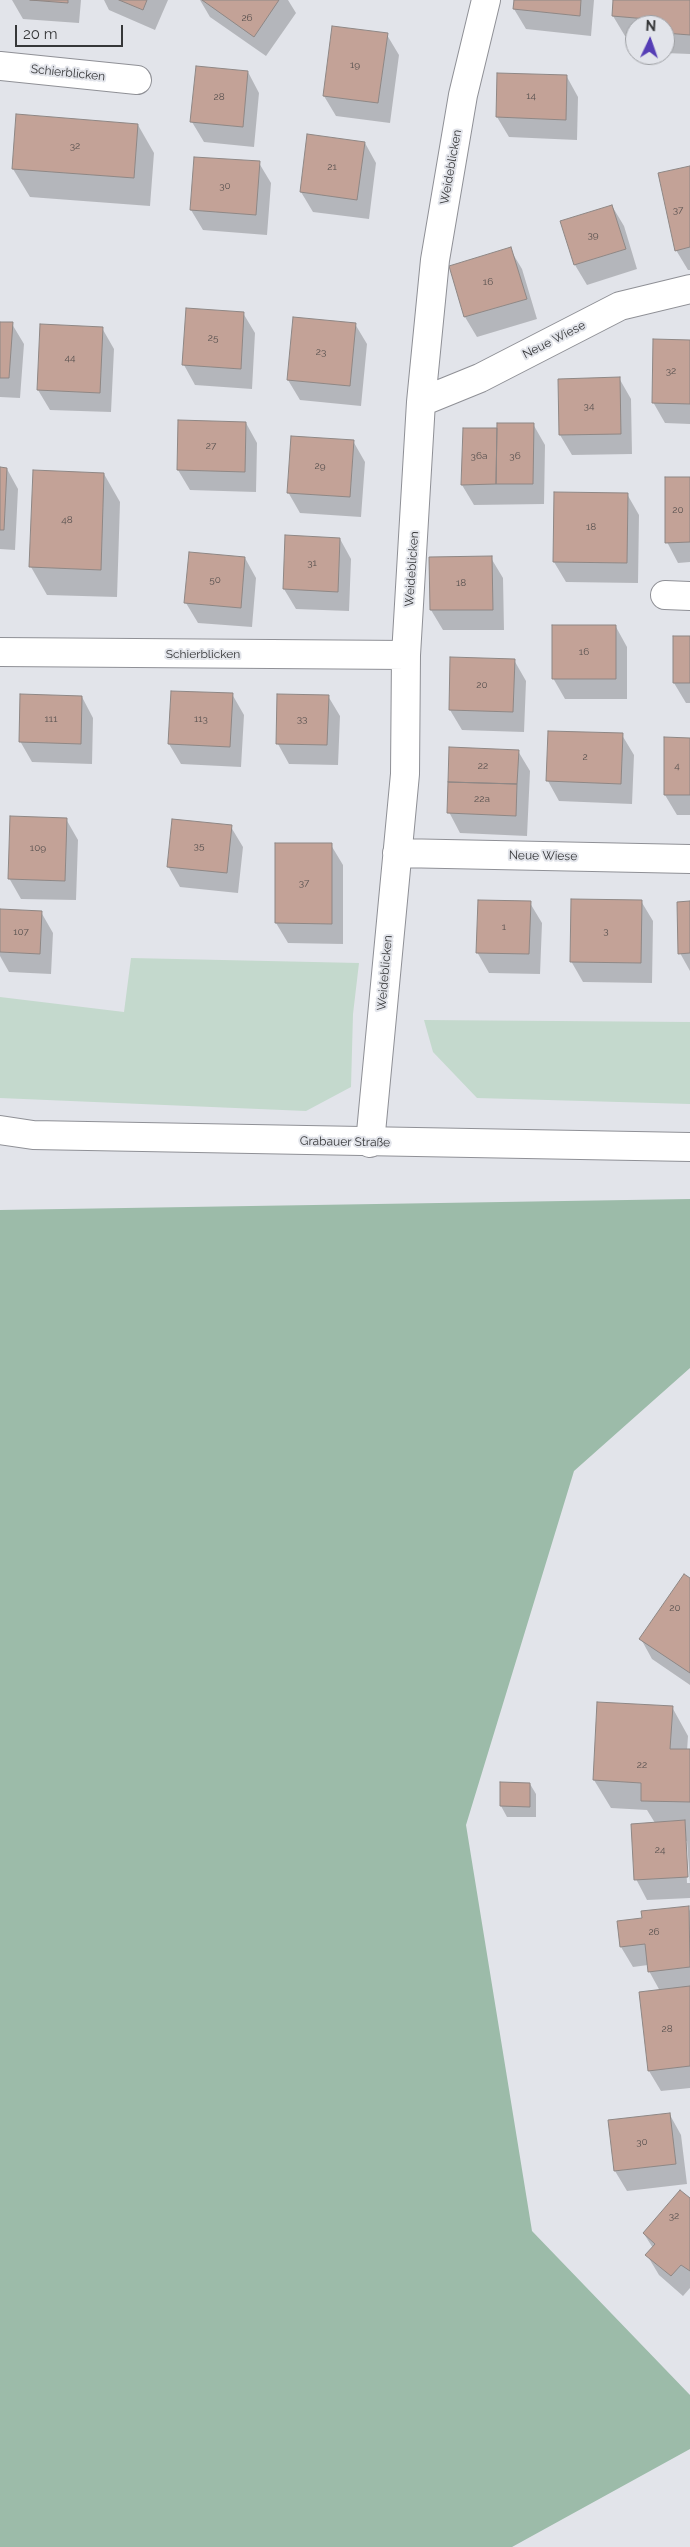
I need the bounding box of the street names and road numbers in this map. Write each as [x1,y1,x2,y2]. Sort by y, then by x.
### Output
street label: Schierblicken [30,62,106,84]
street label: Weideblicken [437,128,465,206]
street label: Neue Wiese [520,318,588,362]
street label: Weideblicken [402,531,422,607]
street label: Schierblicken [166,647,240,661]
street label: Neue Wiese [509,848,577,864]
street label: Weideblicken [375,935,395,1011]
street label: Grabauer Straße [300,1134,390,1150]

